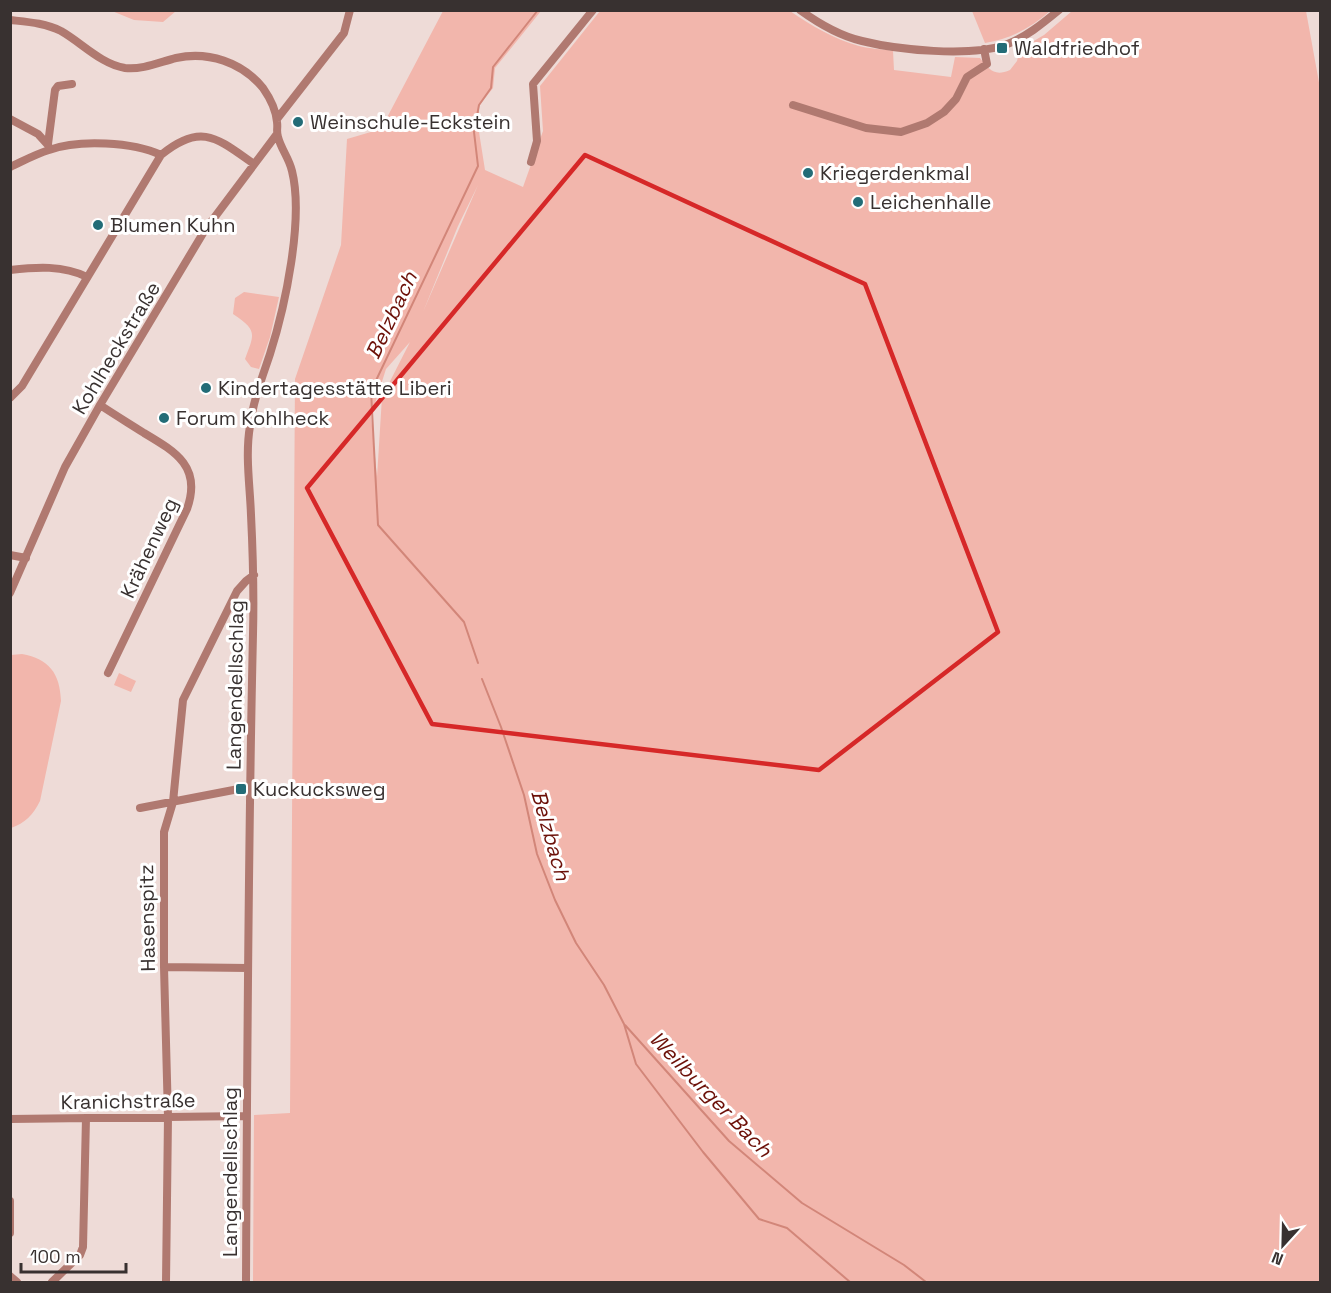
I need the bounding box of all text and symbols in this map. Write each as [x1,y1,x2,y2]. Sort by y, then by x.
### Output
place label: Waldfriedhof [1014,35,1140,61]
marker: Waldfriedhof [995,41,1009,55]
place label: Weinschule-Eckstein [310,109,511,135]
marker: Weinschule-Eckstein [291,115,305,129]
place label: Kriegerdenkmal [820,160,970,186]
marker: Kriegerdenkmal [801,166,815,180]
place label: Leichenhalle [870,189,991,215]
marker: Leichenhalle [851,195,865,209]
place label: Blumen Kuhn [110,212,236,238]
marker: Blumen Kuhn [91,218,105,232]
water label: Belzbach [359,266,423,363]
street label: Kohlheckstraße [66,277,166,419]
place label: Kindertagesstätte Liberi [218,375,452,401]
marker: Kindertagesstätte Liberi [199,381,213,395]
place label: Forum Kohlheck [176,405,330,431]
marker: Forum Kohlheck [157,411,171,425]
street label: Krähenweg [114,494,184,602]
street label: Langendellschlag [221,600,249,770]
place label: Kuckucksweg [253,776,386,802]
marker: Kuckucksweg [234,782,248,796]
water label: Belzbach [525,787,577,885]
street label: Hasenspitz [133,864,161,972]
water label: Weilburger Bach [644,1025,779,1164]
street label: Kranichstraße [60,1087,196,1115]
street label: Langendellschlag [217,1087,243,1257]
north arrow [1253,1215,1313,1275]
scale bar [21,1236,126,1274]
text: 100 m [30,1245,81,1268]
text: N [1269,1247,1286,1270]

